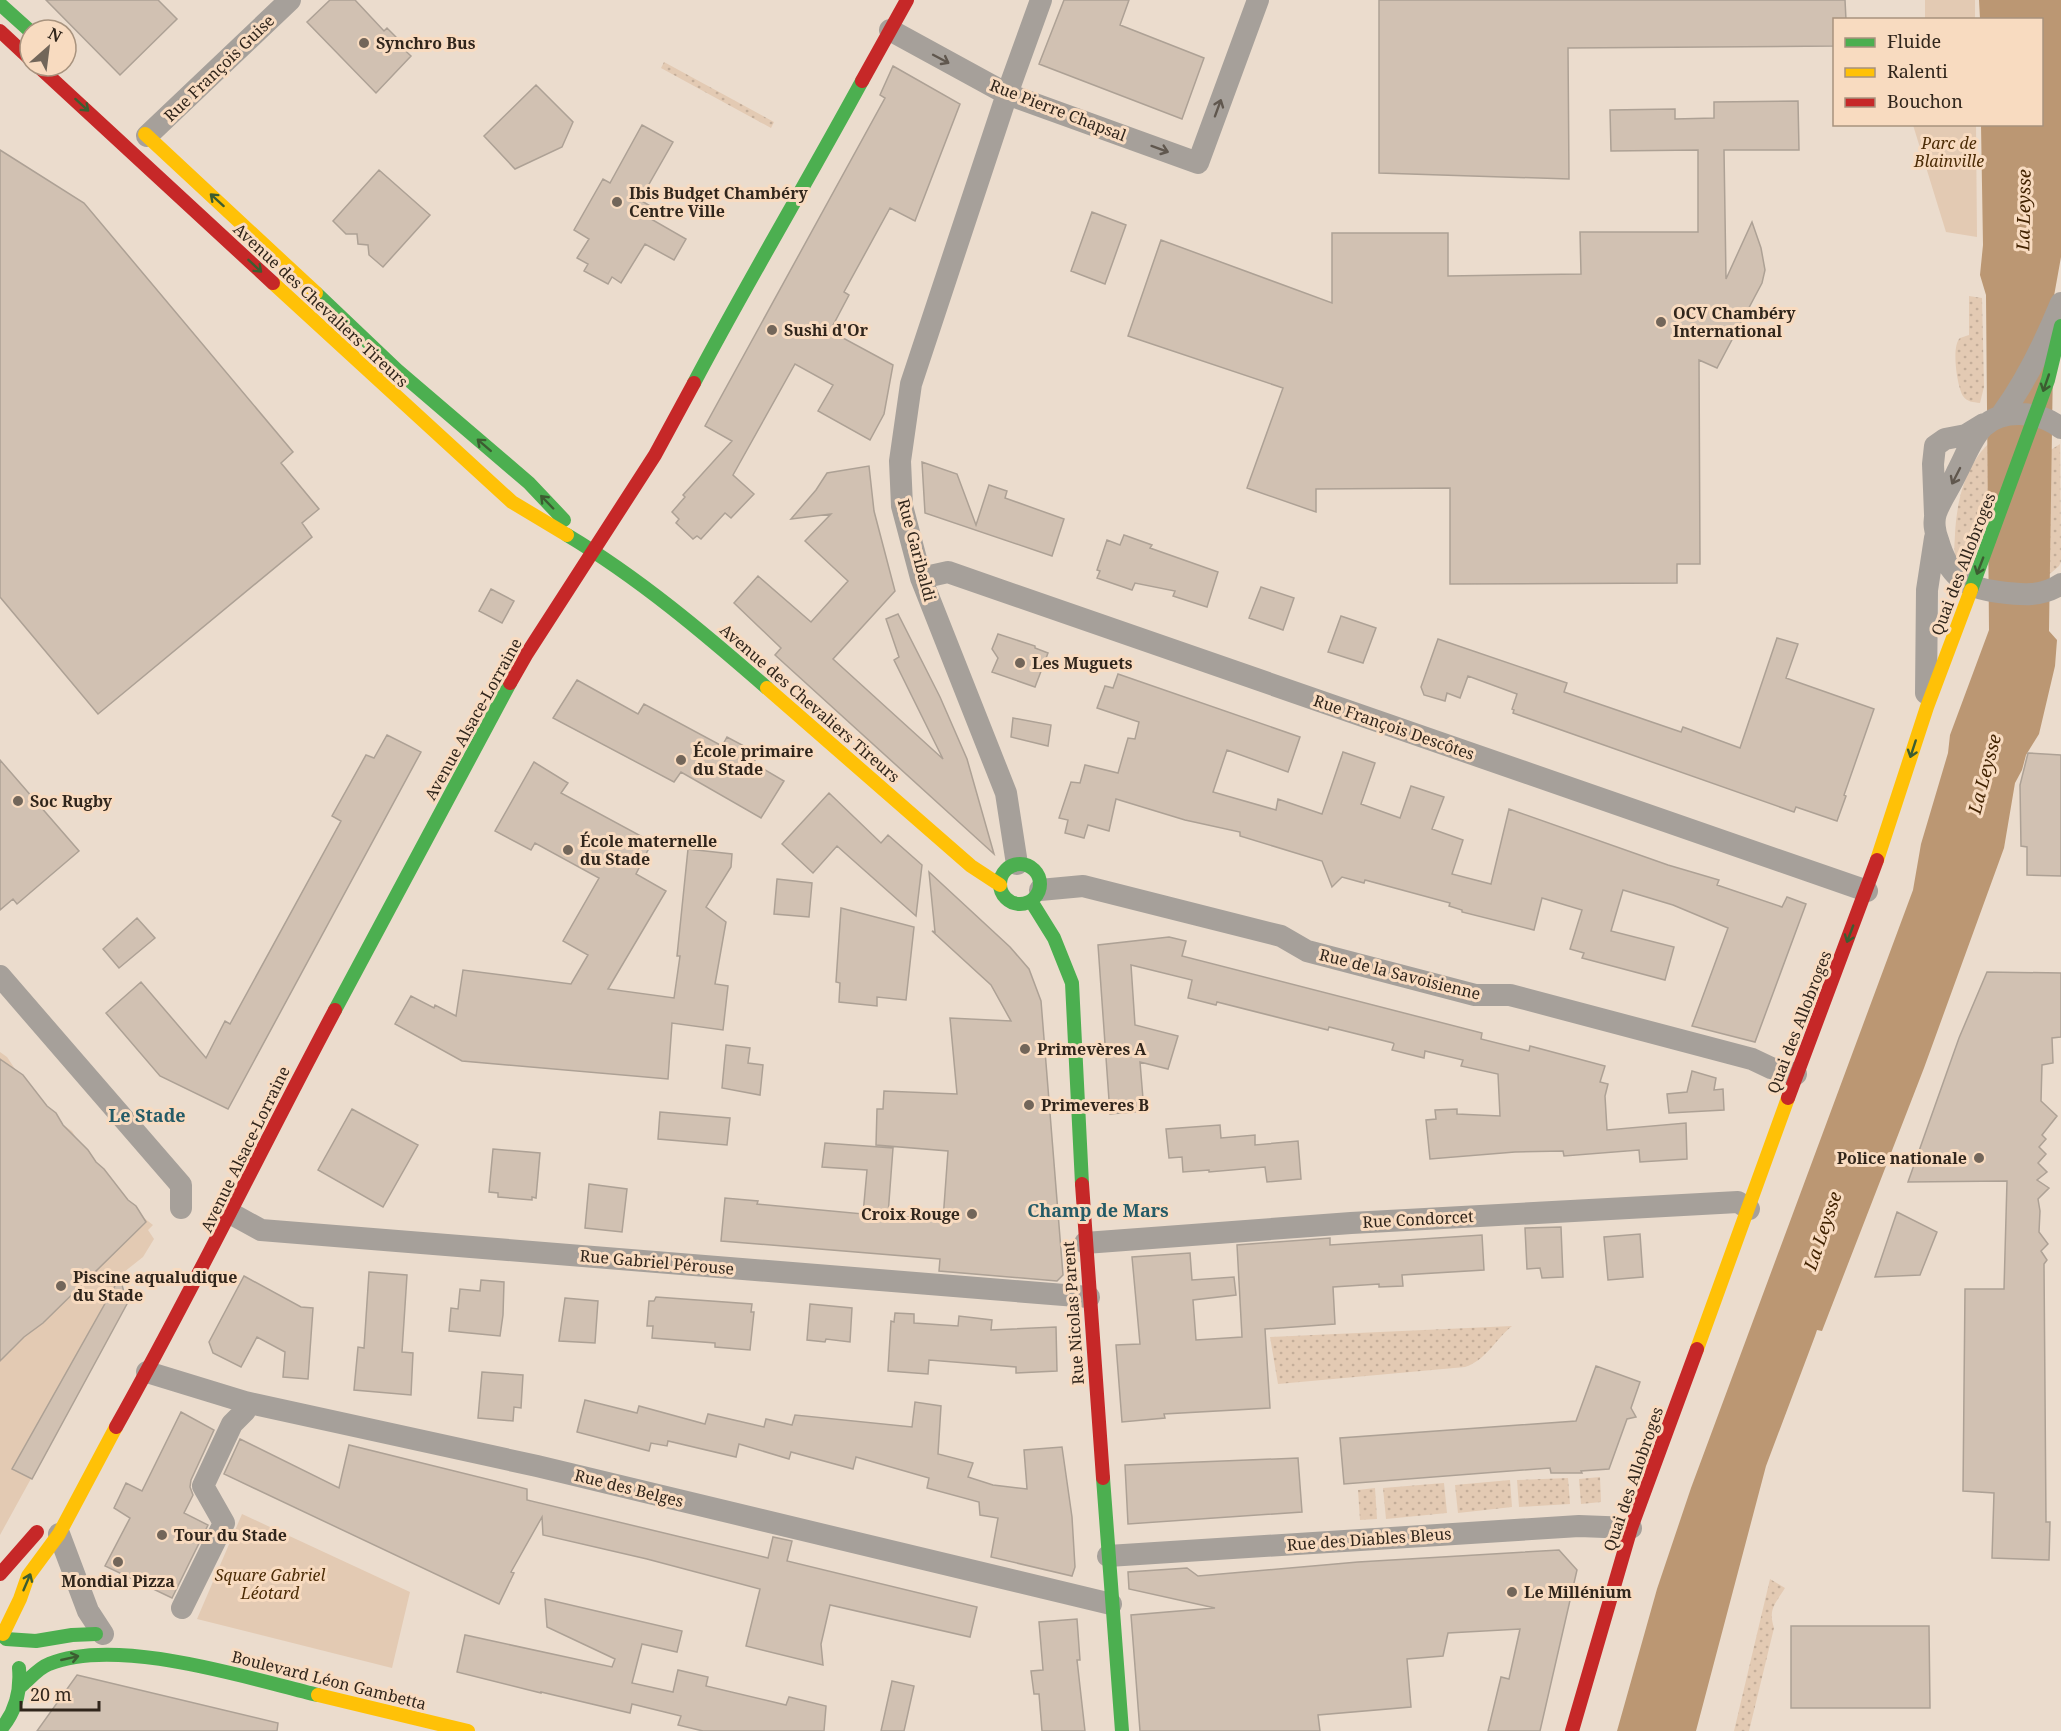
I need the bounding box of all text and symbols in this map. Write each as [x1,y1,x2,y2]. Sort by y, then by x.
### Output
street label: Rue François Guise [159,10,279,126]
north arrow [18,18,78,78]
legend [1833,18,2043,126]
text: N [44,22,66,48]
text: Fluide [1887,29,1941,53]
place label: Synchro Bus [376,32,476,54]
marker: Synchro Bus [357,36,371,50]
one-way arrow [932,53,949,65]
text: Ralenti [1887,59,1948,83]
street label: Rue Pierre Chapsal [987,74,1129,146]
text: Bouchon [1887,89,1963,113]
one-way arrow [74,98,89,112]
one-way arrow [1214,99,1225,117]
park label: Parc de Blainville [1913,132,1984,172]
one-way arrow [1150,144,1169,155]
water label: La Leysse [2010,169,2036,252]
place label: Ibis Budget Chambéry Centre Ville [629,182,809,222]
one-way arrow [210,193,225,207]
marker: Ibis Budget Chambéry Centre Ville [610,195,624,209]
street label: Avenue des Chevaliers Tireurs [229,218,413,392]
one-way arrow [248,259,263,274]
place label: OCV Chambéry International [1673,302,1796,342]
marker: OCV Chambéry International [1654,315,1668,329]
place label: Sushi d'Or [784,319,869,341]
marker: Sushi d'Or [765,323,779,337]
one-way arrow [2040,373,2051,392]
one-way arrow [477,438,492,452]
one-way arrow [1949,467,1961,485]
street label: Quai des Allobroges [1926,489,2000,639]
one-way arrow [540,495,554,510]
street label: Rue Garibaldi [893,496,941,604]
one-way arrow [1973,556,1984,575]
street label: Avenue des Chevaliers Tireurs [715,619,905,787]
street label: Avenue Alsace-Lorraine [419,634,527,804]
place label: Les Muguets [1032,652,1133,674]
marker: Les Muguets [1013,656,1027,670]
street label: Rue François Descôtes [1311,689,1477,765]
water label: La Leysse [1962,731,2006,817]
one-way arrow [1907,739,1918,758]
place label: École primaire du Stade [693,740,814,780]
marker: École primaire du Stade [674,753,688,767]
place label: Soc Rugby [30,790,113,812]
marker: Soc Rugby [11,794,25,808]
place label: École maternelle du Stade [580,830,717,870]
marker: École maternelle du Stade [561,843,575,857]
one-way arrow [1844,924,1855,942]
street label: Rue de la Savoisienne [1317,943,1483,1005]
street label: Quai des Allobroges [1762,947,1836,1097]
place label: Primevères A [1037,1038,1147,1060]
marker: Primevères A [1018,1042,1032,1056]
street label: Avenue Alsace-Lorraine [195,1062,295,1236]
place label: Primeveres B [1041,1094,1149,1116]
marker: Primeveres B [1022,1098,1036,1112]
district label: Le Stade [108,1103,186,1127]
place label: Police nationale [1837,1147,1967,1169]
marker: Police nationale [1972,1151,1986,1165]
water label: La Leysse [1797,1188,1847,1274]
district label: Champ de Mars [1027,1198,1169,1222]
place label: Croix Rouge [861,1203,960,1225]
street label: Rue Condorcet [1362,1205,1475,1233]
marker: Croix Rouge [965,1207,979,1221]
street label: Rue Nicolas Parent [1057,1240,1089,1386]
street label: Rue Gabriel Pérouse [579,1244,735,1280]
place label: Piscine aqualudique du Stade [73,1266,237,1306]
marker: Piscine aqualudique du Stade [54,1279,68,1293]
street label: Quai des Allobroges [1598,1404,1668,1554]
street label: Rue des Belges [572,1464,686,1512]
street label: Rue des Diables Bleus [1286,1522,1452,1556]
place label: Tour du Stade [174,1524,287,1546]
marker: Tour du Stade [155,1528,169,1542]
marker: Mondial Pizza [111,1555,125,1569]
park label: Square Gabriel Léotard [215,1564,325,1604]
place label: Mondial Pizza [61,1570,175,1592]
one-way arrow [21,1573,33,1591]
place label: Le Millénium [1524,1581,1632,1603]
marker: Le Millénium [1505,1585,1519,1599]
street label: Boulevard Léon Gambetta [229,1645,429,1715]
one-way arrow [60,1652,79,1663]
scale bar [21,1674,99,1712]
text: 20 m [30,1682,72,1706]

